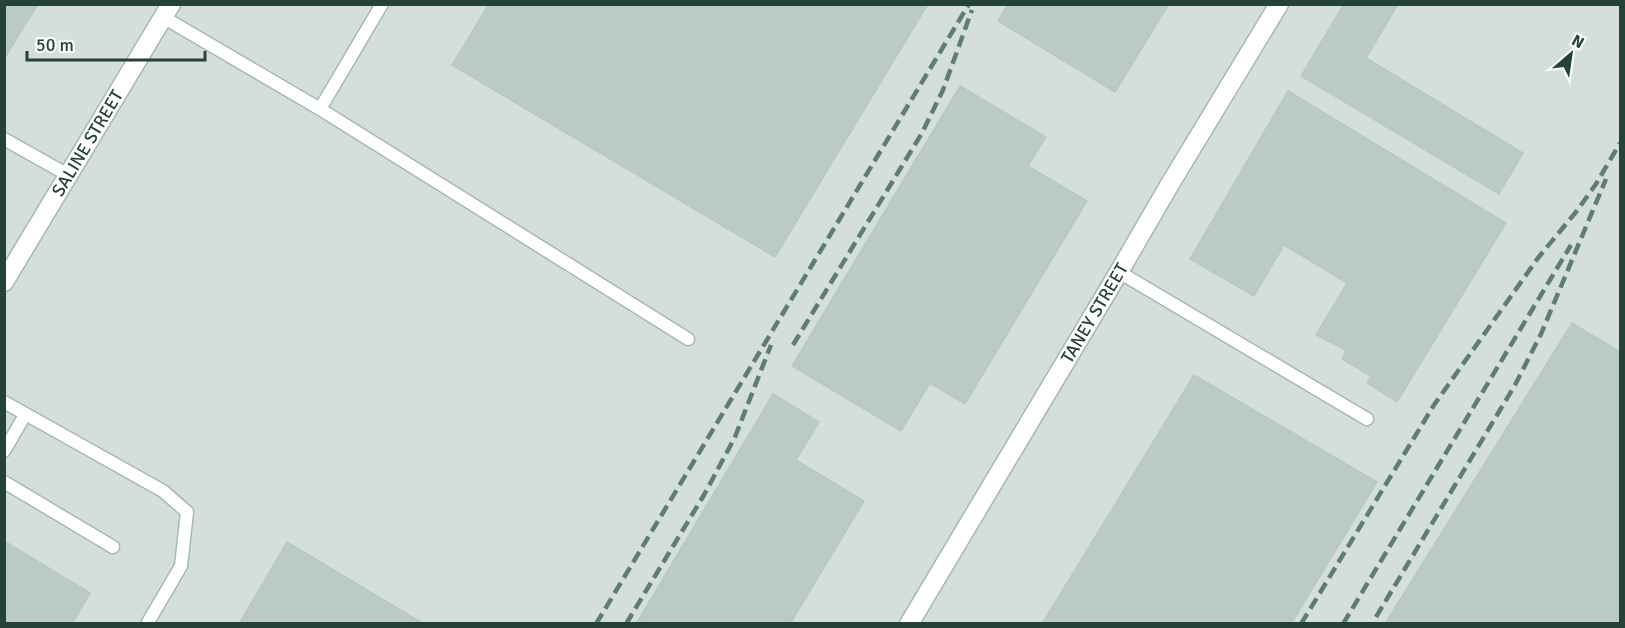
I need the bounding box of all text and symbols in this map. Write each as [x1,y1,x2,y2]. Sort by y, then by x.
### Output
scale bar [27,24,206,62]
north arrow [1541,24,1601,84]
text: N [1568,30,1588,53]
text: 50 m [36,34,74,56]
street label: SALINE STREET [47,86,128,200]
street label: TANEY STREET [1056,259,1133,367]

